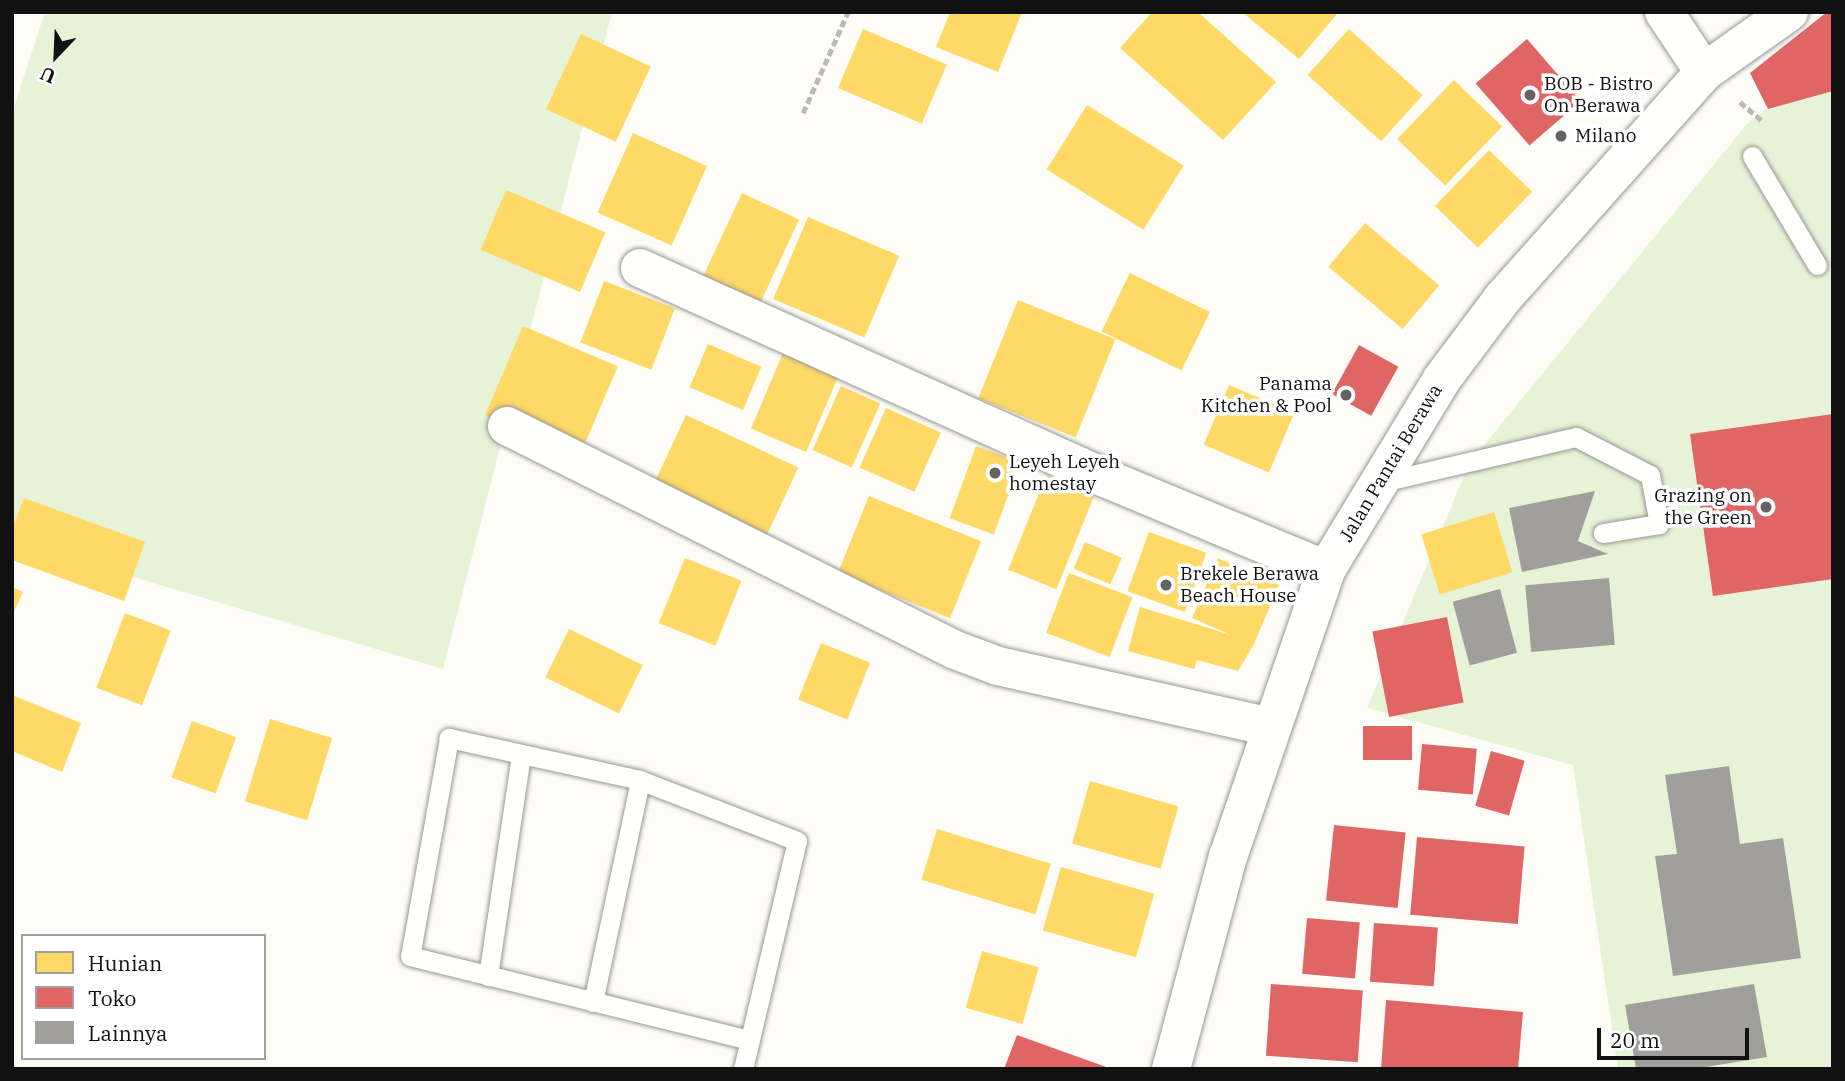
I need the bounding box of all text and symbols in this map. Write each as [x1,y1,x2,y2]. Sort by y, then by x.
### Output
north arrow [21,21,91,91]
text: U [36,61,59,89]
place label: BOB - Bistro On Berawa [1544,73,1653,117]
marker: BOB - Bistro On Berawa [1522,87,1538,103]
place label: Milano [1575,125,1636,147]
marker: Milano [1553,128,1569,144]
place label: Panama Kitchen & Pool [1201,373,1332,417]
street label: Jalan Pantai Berawa [1335,380,1447,546]
marker: Panama Kitchen & Pool [1338,387,1354,403]
place label: Leyeh Leyeh homestay [1009,451,1120,495]
marker: Leyeh Leyeh homestay [987,465,1003,481]
place label: Grazing on the Green [1654,485,1752,529]
marker: Grazing on the Green [1758,499,1774,515]
place label: Brekele Berawa Beach House [1180,563,1319,607]
marker: Brekele Berawa Beach House [1158,577,1174,593]
legend [21,934,266,1060]
text: Hunian [88,949,162,977]
text: Toko [88,984,136,1012]
scale bar [1600,1014,1752,1058]
text: Lainnya [88,1019,168,1047]
text: 20 m [1610,1026,1660,1054]

